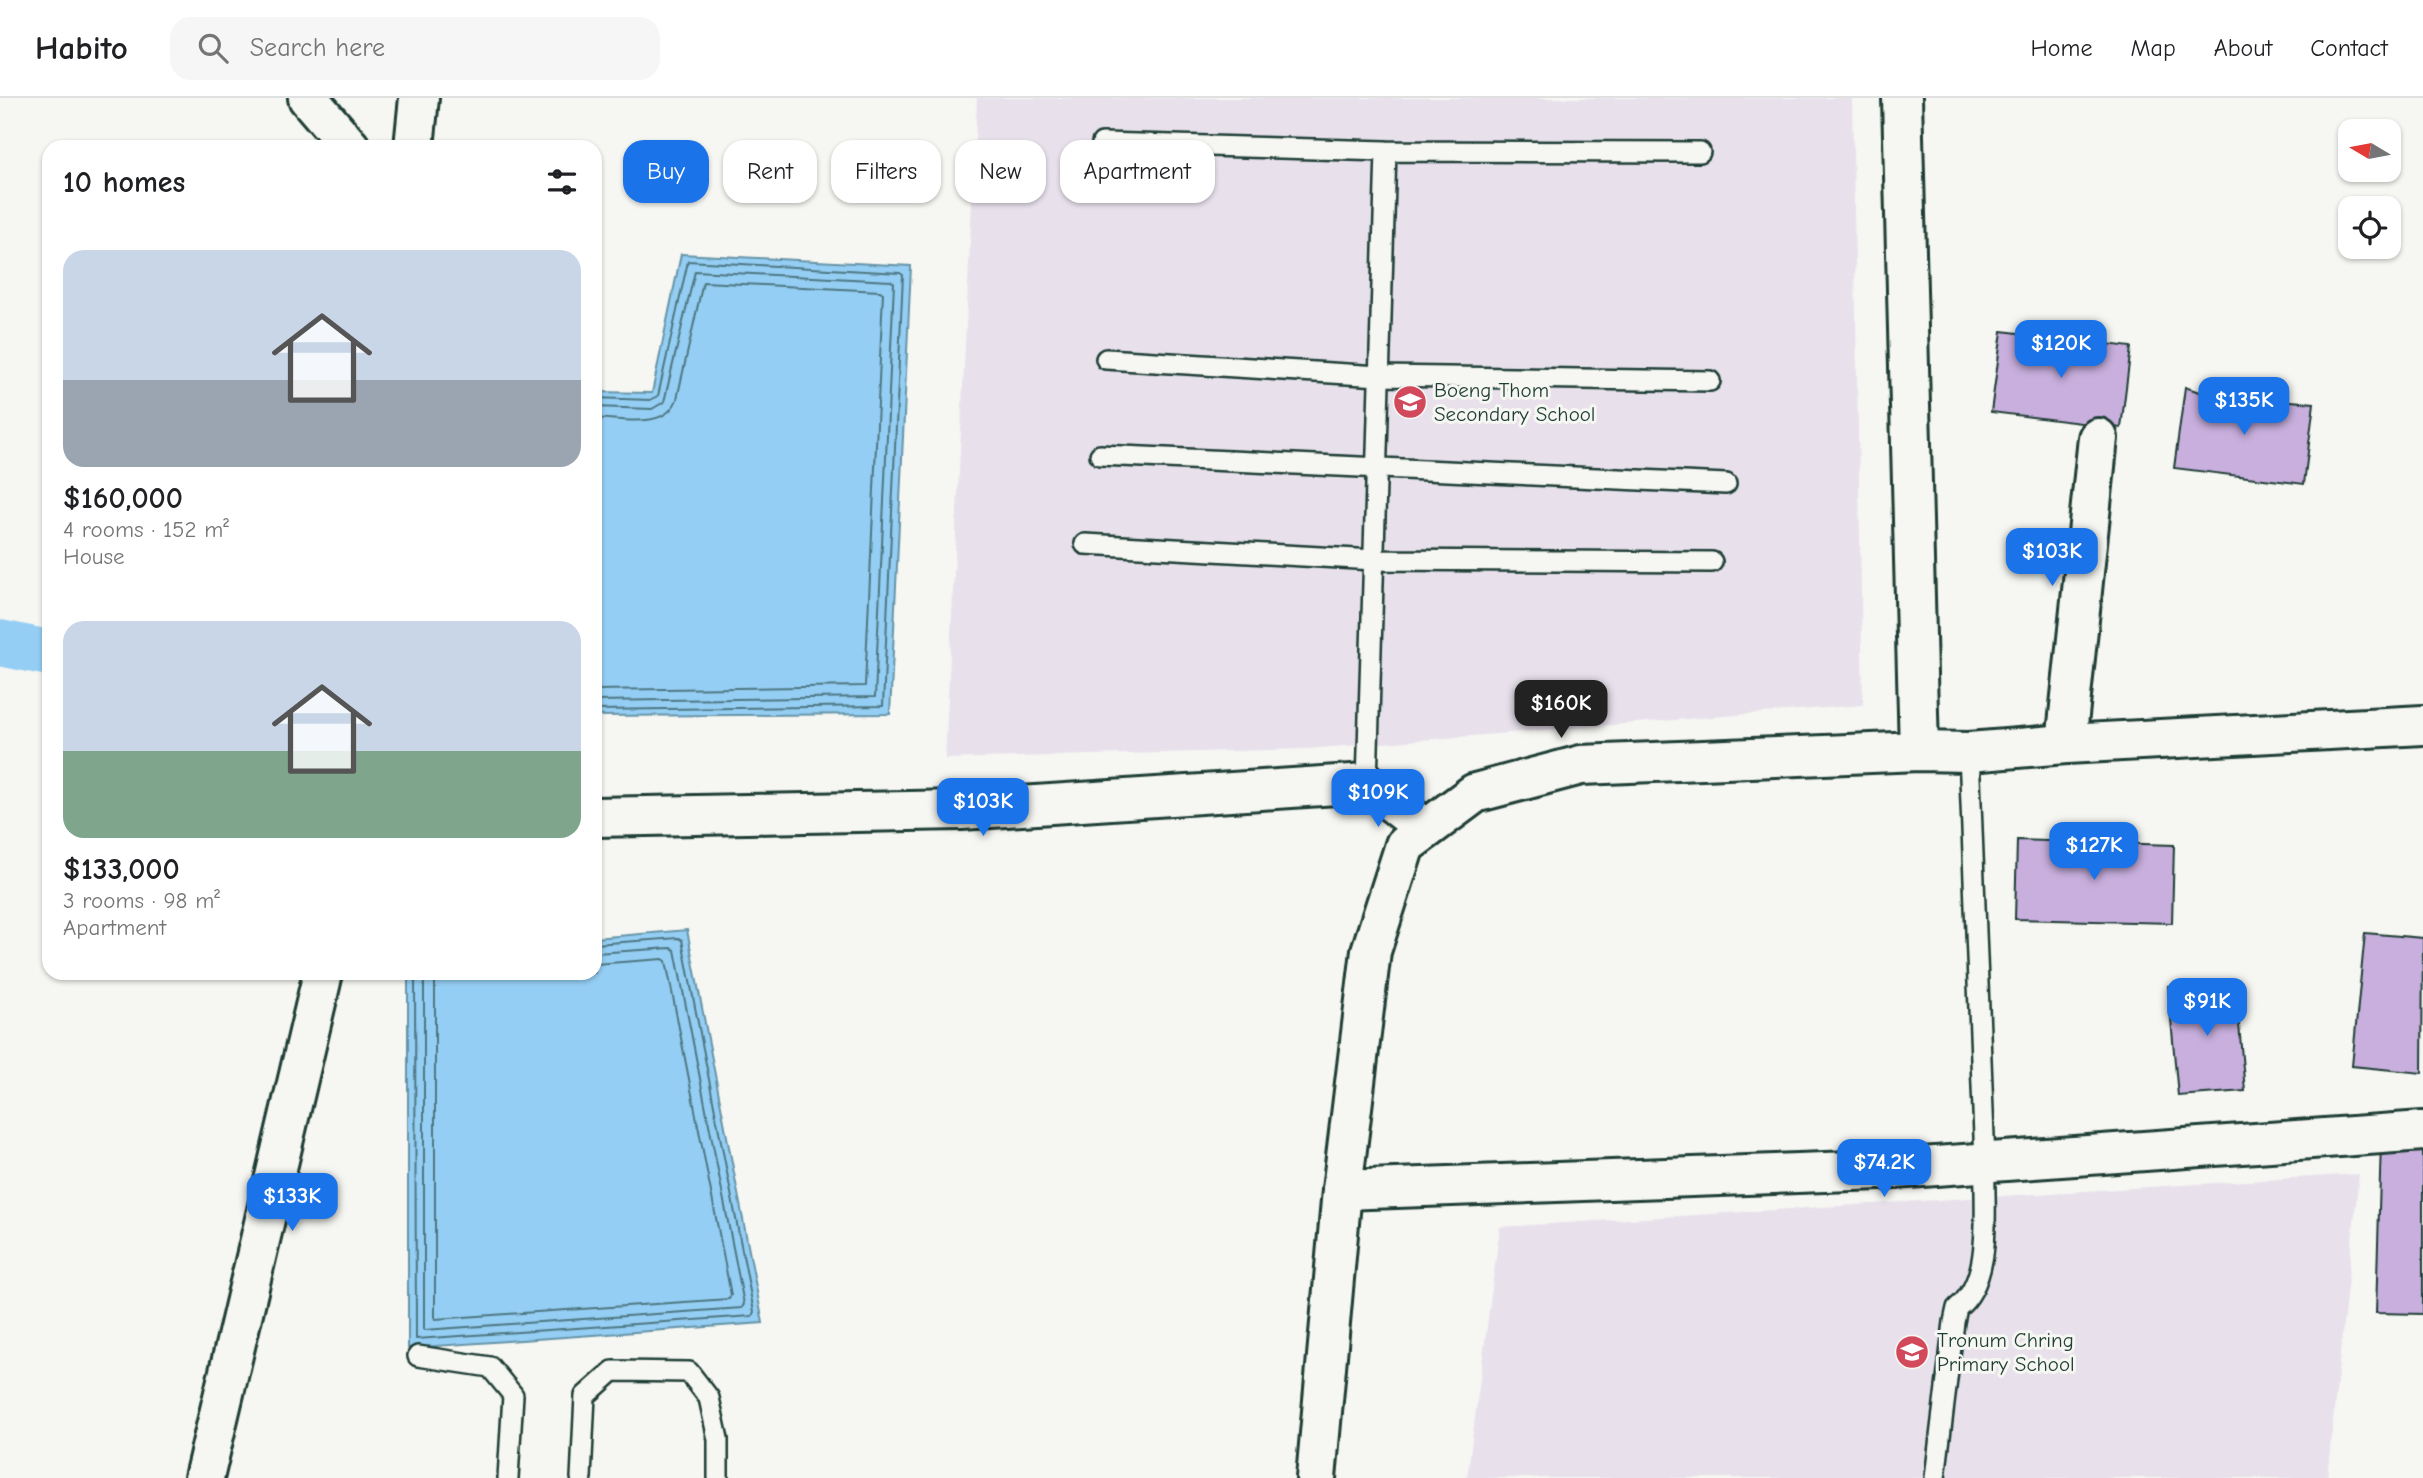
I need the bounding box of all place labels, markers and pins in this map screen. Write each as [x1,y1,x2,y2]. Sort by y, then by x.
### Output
pin: $120K [2012,320,2110,380]
place label: Boeng Thom Secondary School [1434,378,1595,426]
pin: $135K [2195,378,2293,437]
school or university icon: Boeng Thom Secondary School [1391,383,1429,421]
pin: $103K [2003,528,2101,588]
pin: $160K [1512,680,1610,740]
pin: $109K [1329,770,1427,829]
pin: $103K [934,778,1032,838]
pin: $127K [2045,822,2143,882]
pin: $91K [2166,978,2248,1038]
pin: $74.2K [1827,1140,1941,1199]
pin: $133K [243,1174,341,1233]
place label: Tronum Chring Primary School [1937,1328,2075,1376]
school or university icon: Tronum Chring Primary School [1893,1333,1931,1371]

